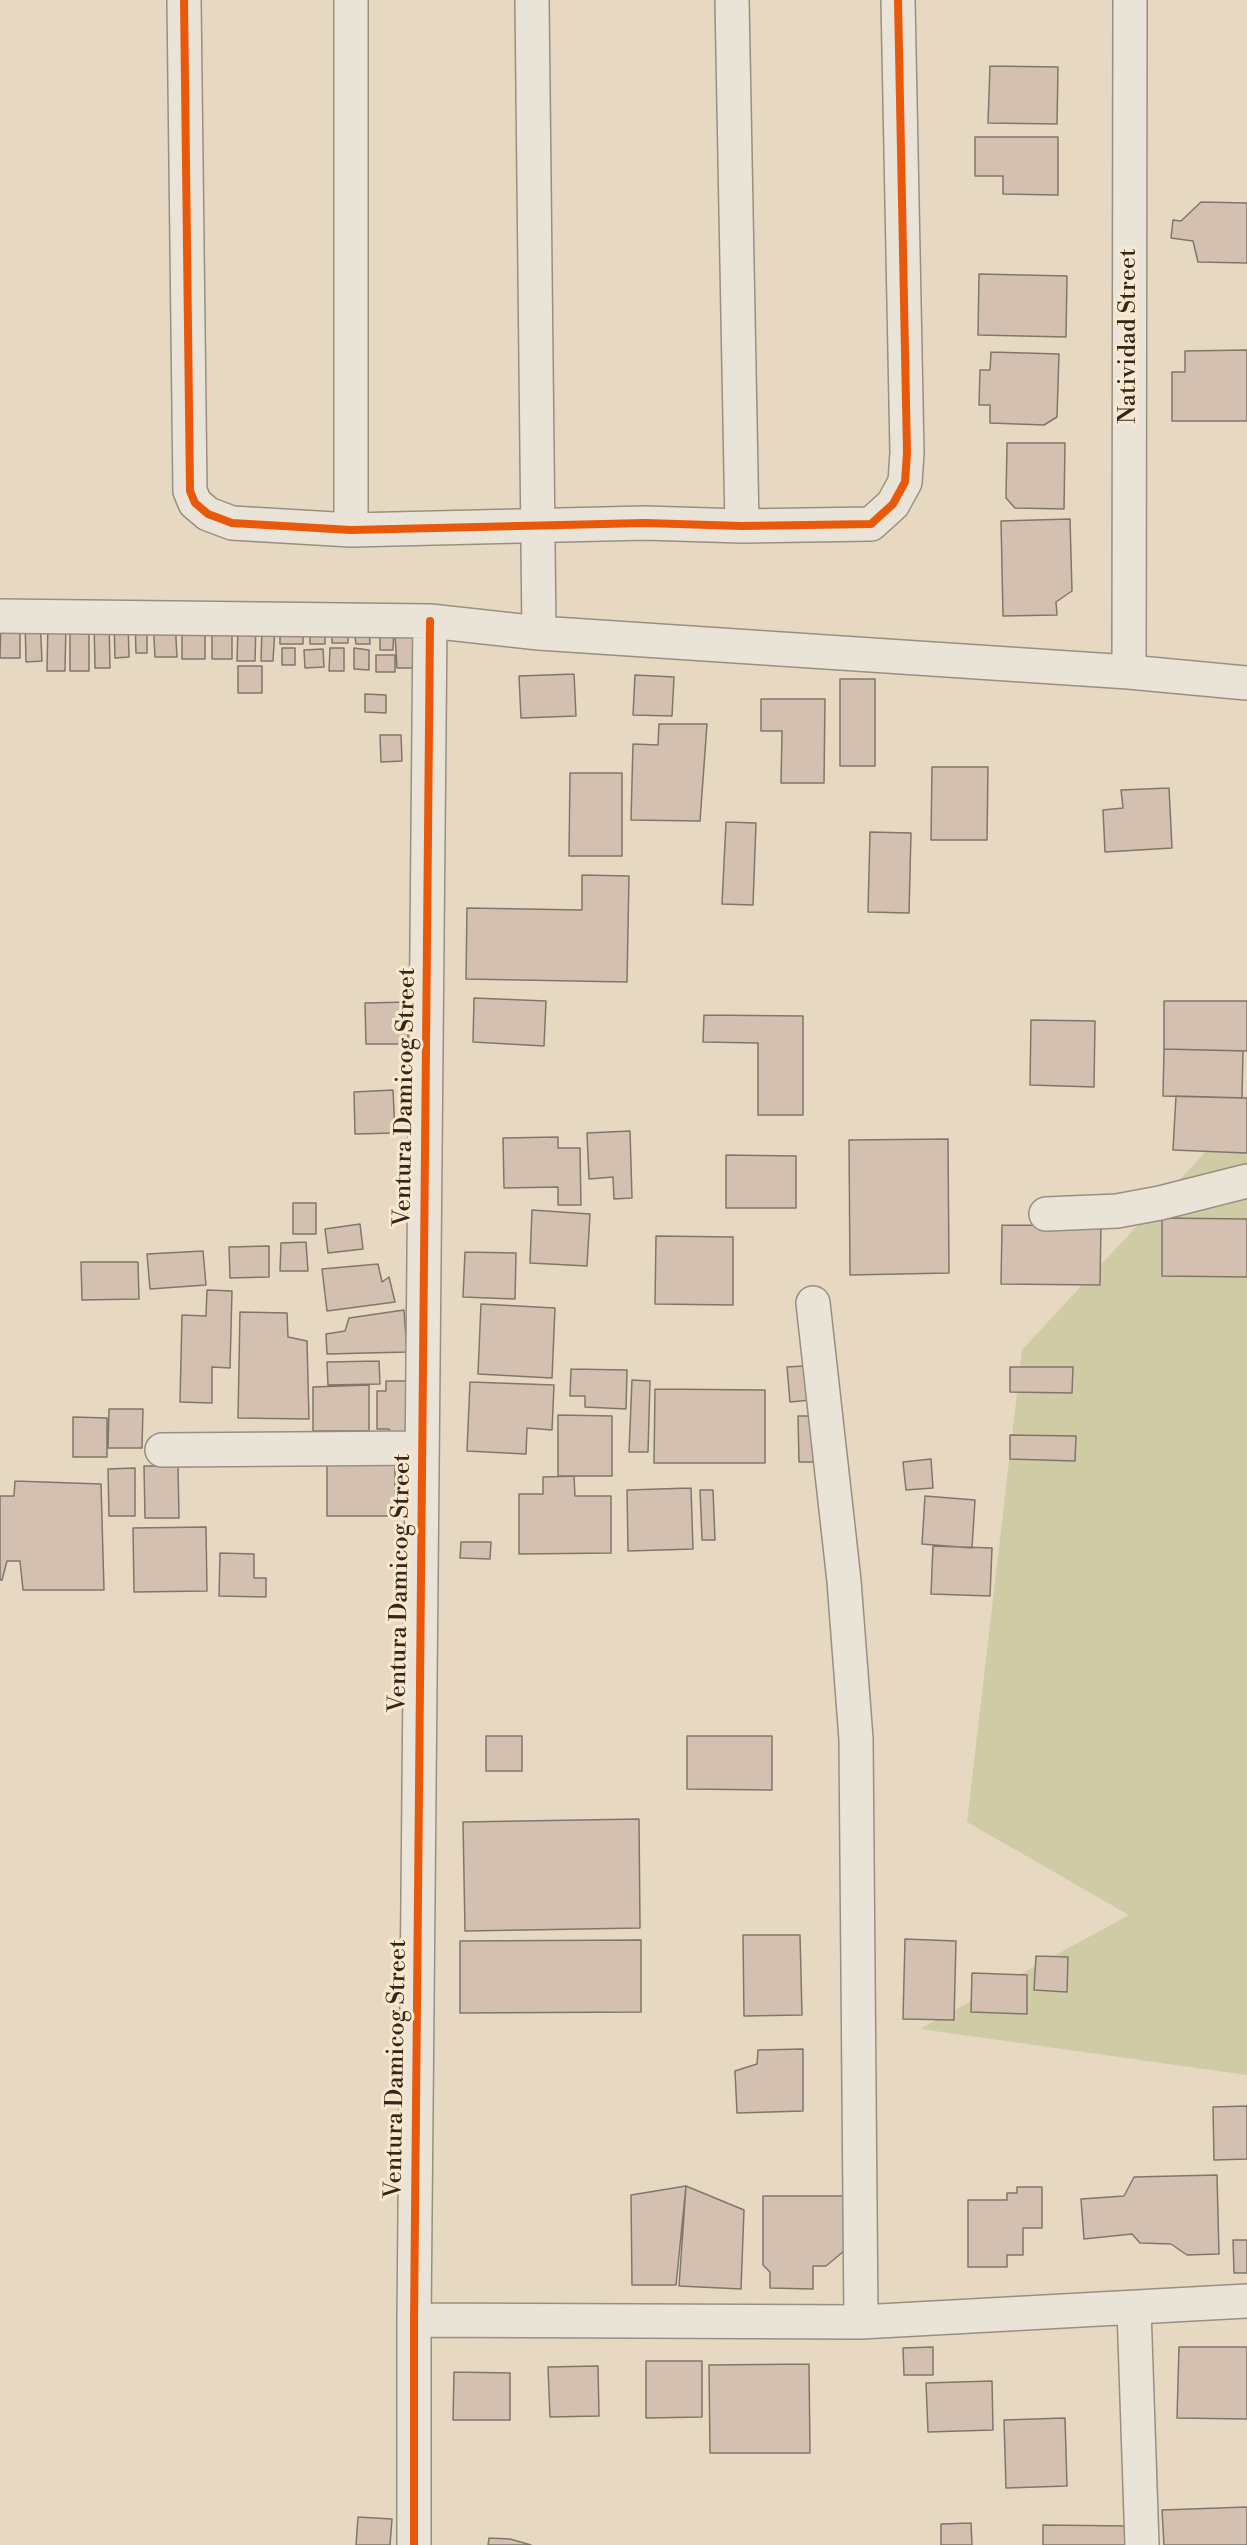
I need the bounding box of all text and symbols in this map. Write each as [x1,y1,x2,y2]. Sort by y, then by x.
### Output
street label: Natividad Street [1115,248,1143,424]
street label: Ventura Damicog Street [389,967,423,1227]
street label: Ventura Damicog Street [384,1453,418,1713]
street label: Ventura Damicog Street [380,1939,414,2199]

